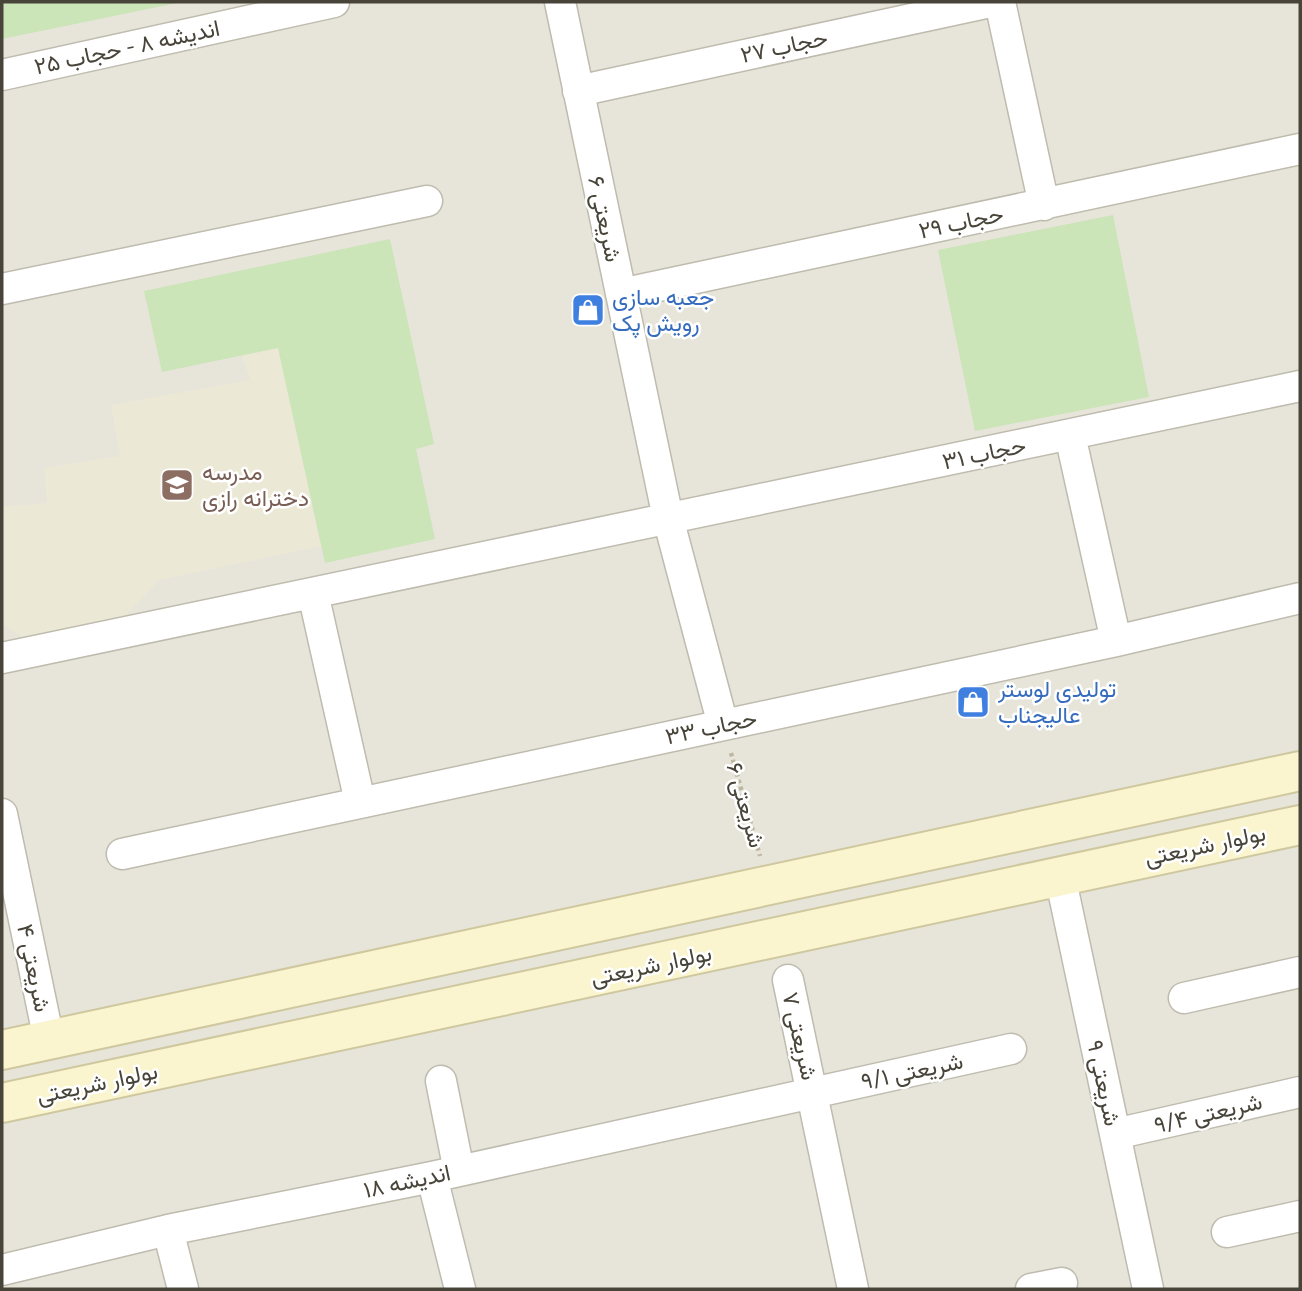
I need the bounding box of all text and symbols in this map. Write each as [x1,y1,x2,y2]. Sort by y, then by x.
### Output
street label: اندیشه ۸ - حجاب ۲۵ [32,15,222,80]
street label: حجاب ۲۷ [738,24,830,69]
street label: شریعتی ۶ [581,174,627,265]
street label: حجاب ۲۹ [916,200,1006,245]
place label: جعبه سازی رویش پک [612,284,714,339]
shop icon: جعبه سازی رویش پک [569,291,607,329]
street label: حجاب ۳۱ [940,432,1028,475]
place label: مدرسه دخترانه رازی [202,459,309,513]
school or university icon: مدرسه دخترانه رازی [158,466,196,504]
place label: تولیدی لوستر عالیجناب [997,676,1116,729]
shop icon: تولیدی لوستر عالیجناب [954,683,992,721]
street label: حجاب ۳۳ [663,705,759,750]
street label: شریعتی ۶ [720,760,771,851]
street label: بولوار شریعتی [1142,819,1268,872]
street label: شریعتی ۴ [10,922,56,1015]
street label: بولوار شریعتی [588,939,714,992]
street label: شریعتی ۷ [775,989,823,1083]
street label: شریعتی ۹ [1080,1038,1126,1129]
street label: شریعتی ۹/۱ [859,1048,966,1096]
street label: بولوار شریعتی [34,1057,160,1110]
street label: شریعتی ۹/۴ [1151,1088,1265,1140]
street label: اندیشه ۱۸ [361,1159,453,1204]

